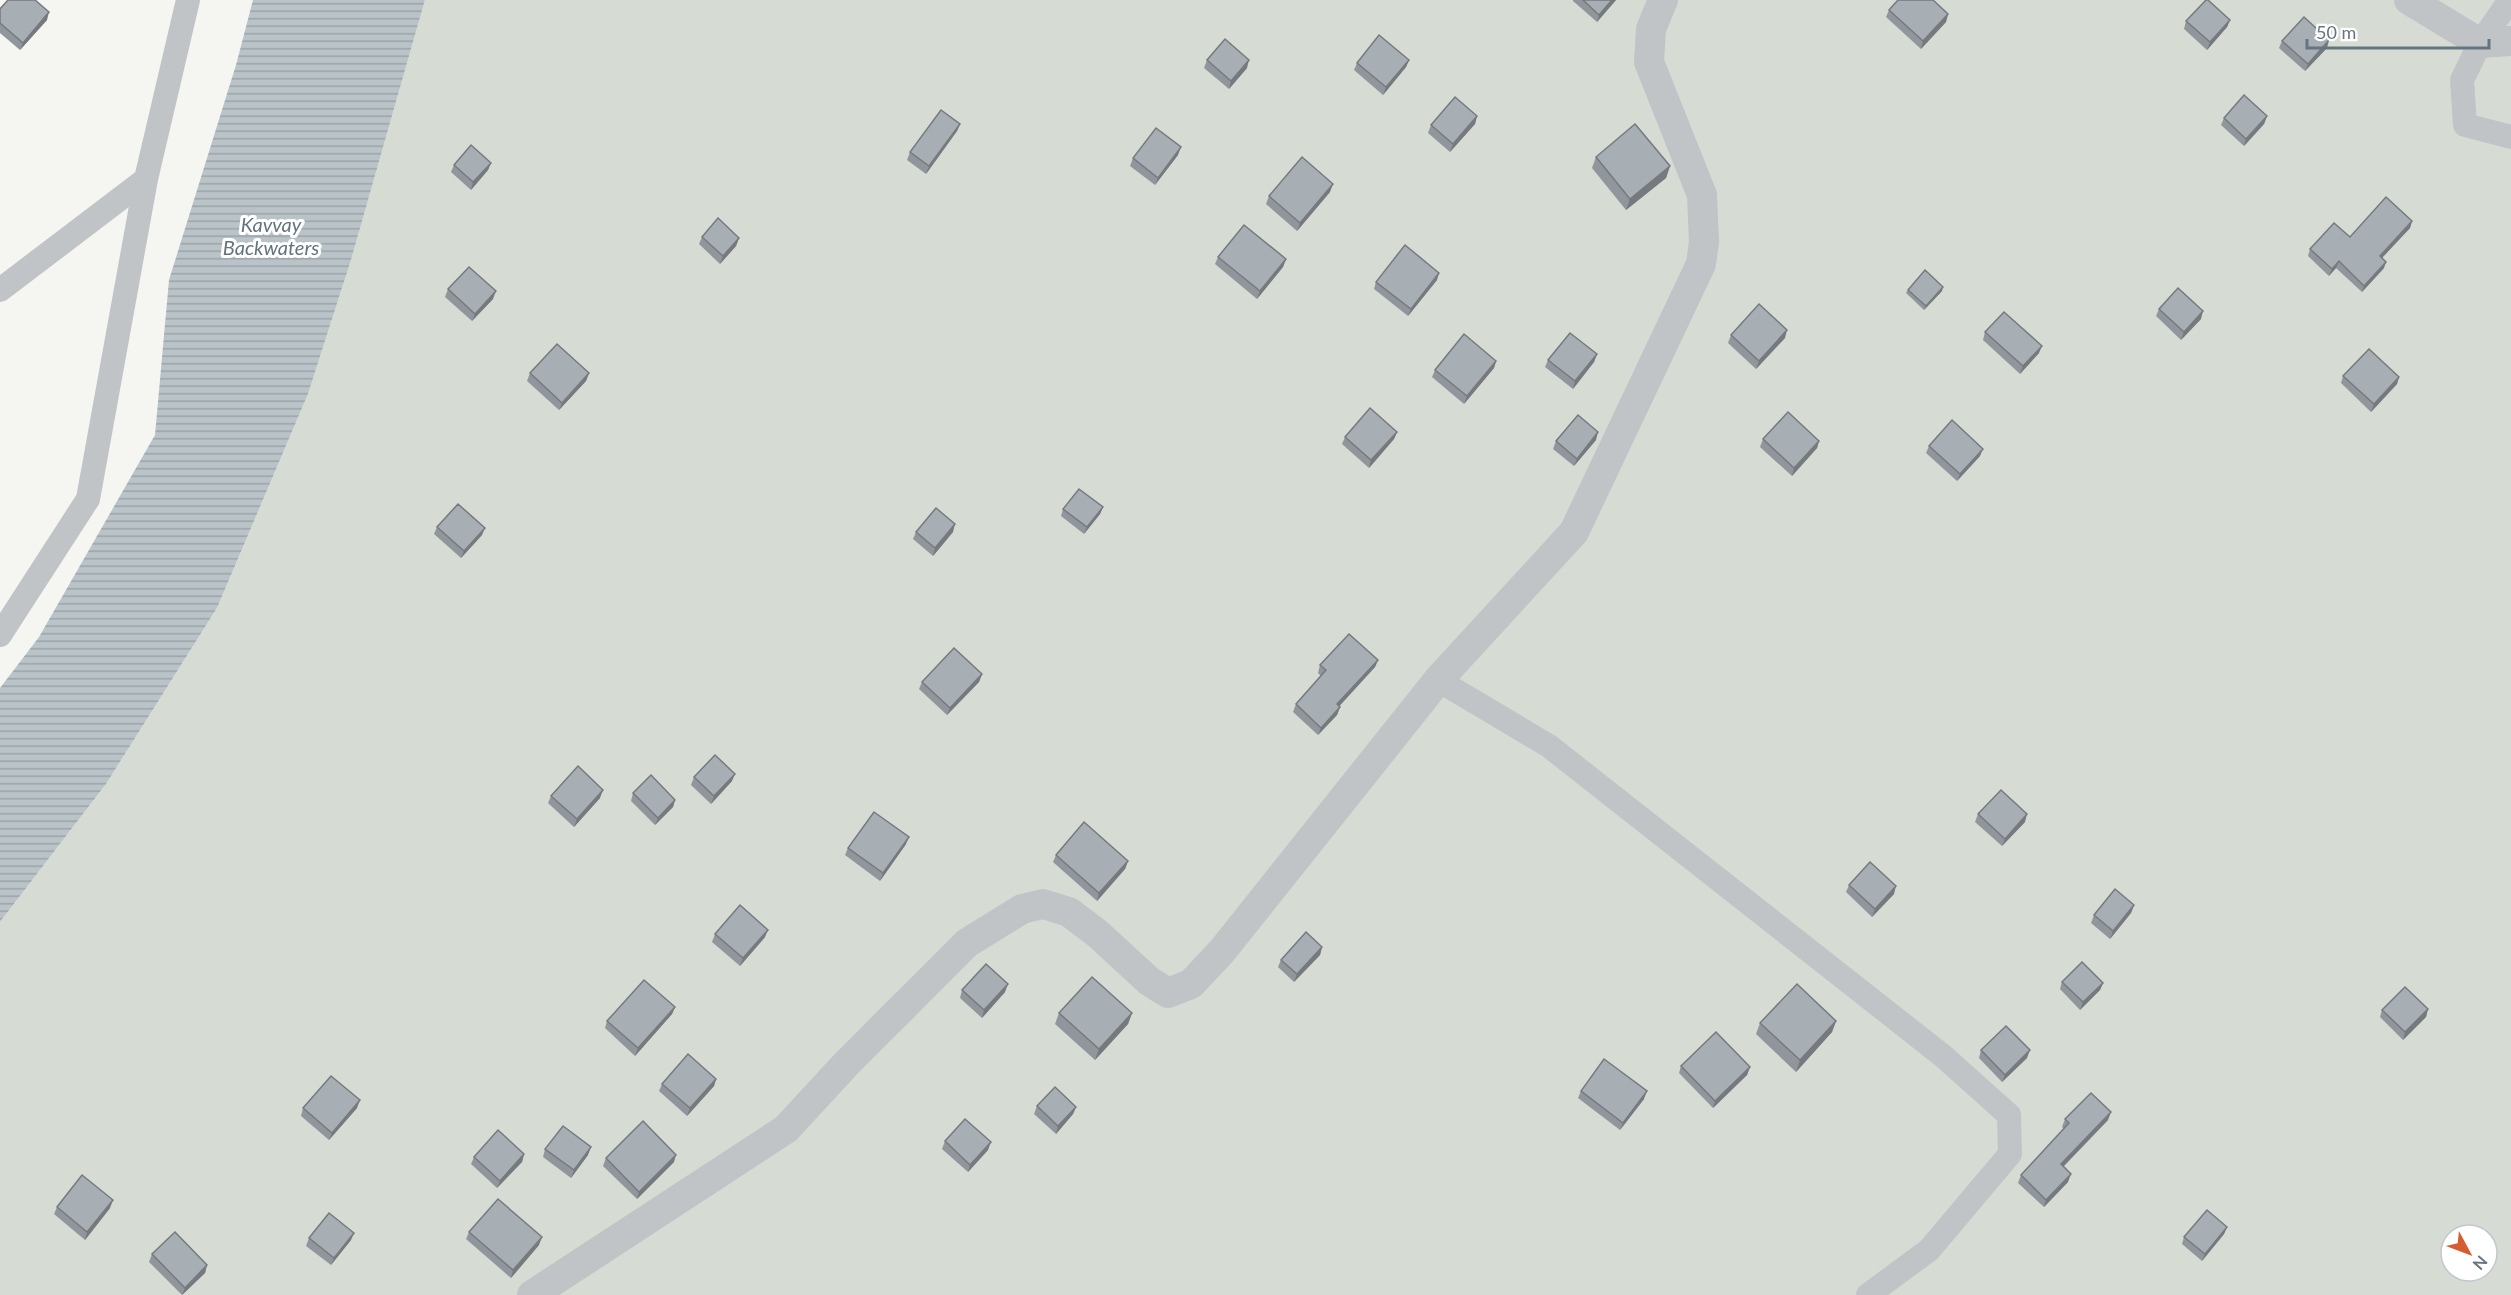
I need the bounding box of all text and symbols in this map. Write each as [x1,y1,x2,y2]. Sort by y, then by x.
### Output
scale bar [2307,12,2488,50]
text: 50 m [2316,21,2356,43]
water label: Kavvay Backwaters [223,212,319,259]
north arrow [2439,1223,2499,1283]
text: N [2469,1252,2492,1274]

